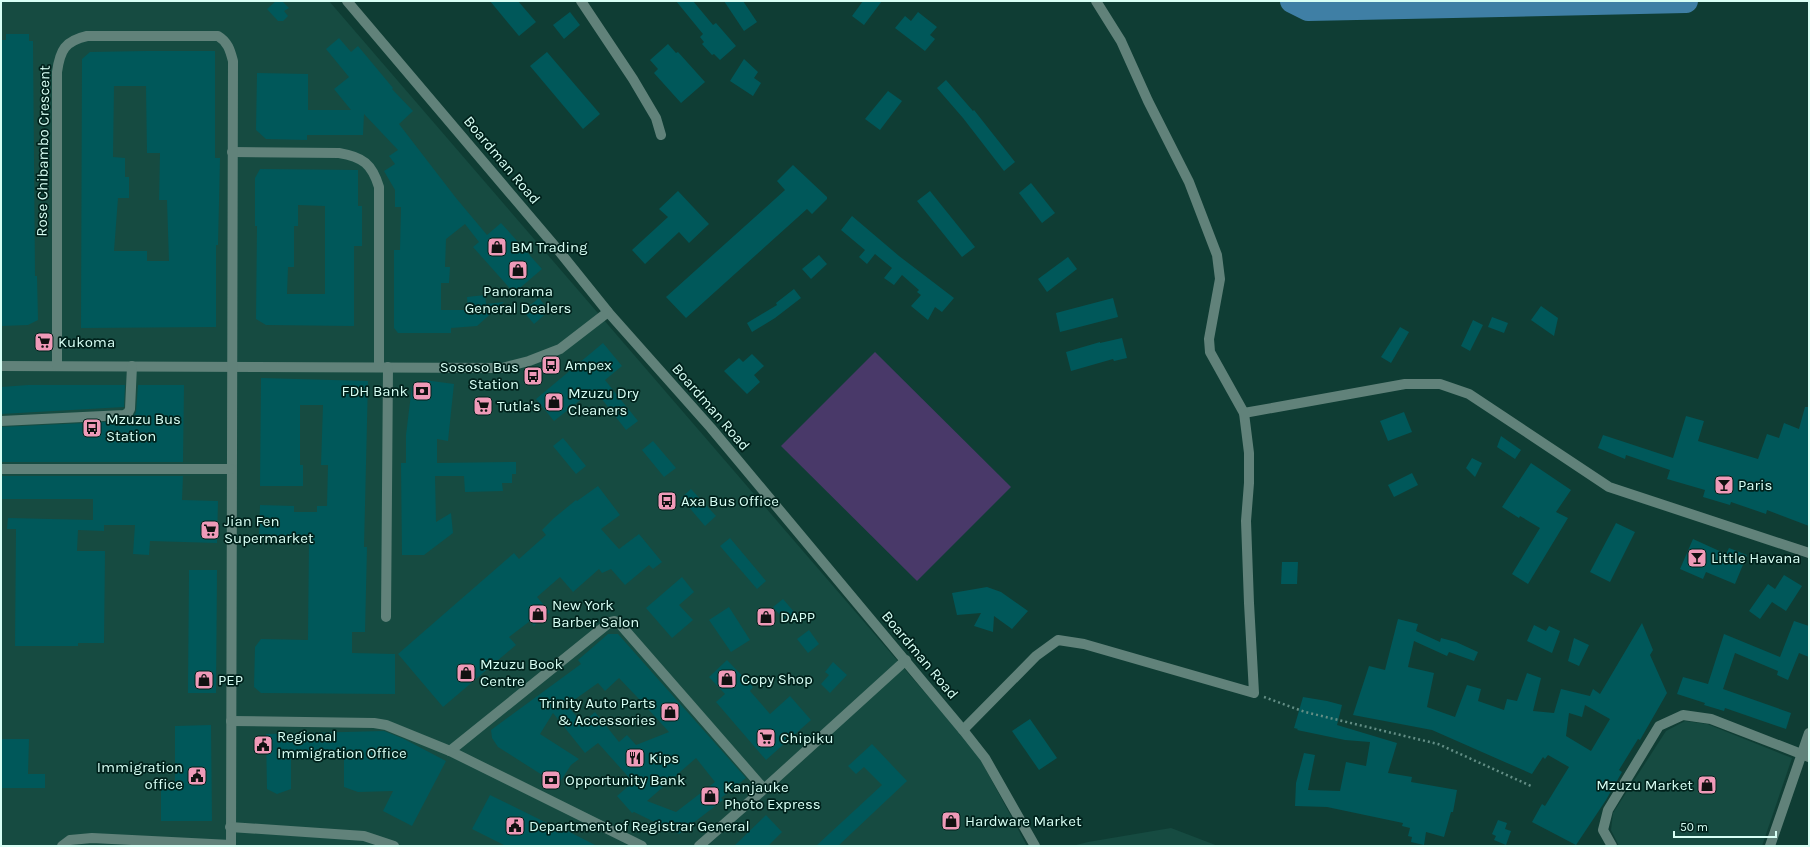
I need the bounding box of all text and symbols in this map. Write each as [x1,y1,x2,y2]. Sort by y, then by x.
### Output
street label: Rose Chibambo Crescent [33,65,54,237]
street label: Boardman Road [460,112,544,208]
shop icon: BM Trading [486,236,508,258]
place label: BM Trading [511,238,588,256]
shop icon: Panorama General Dealers [507,259,529,281]
place label: Panorama General Dealers [465,282,571,317]
supermarket icon: Kukoma [33,331,55,353]
place label: Kukoma [58,333,115,351]
bus stop icon: Ampex [540,354,562,376]
place label: Ampex [565,356,612,374]
place label: Sososo Bus Station [440,358,519,393]
street label: Boardman Road [668,360,754,454]
bus stop icon: Sososo Bus Station [522,365,544,387]
bank icon: FDH Bank [411,380,433,402]
place label: FDH Bank [342,382,408,400]
place label: Mzuzu Dry Cleaners [568,384,639,419]
shop icon: Mzuzu Dry Cleaners [543,391,565,413]
supermarket icon: Tutla's [472,395,494,417]
place label: Tutla's [497,397,541,415]
place label: Mzuzu Bus Station [106,410,181,445]
bus stop icon: Mzuzu Bus Station [81,417,103,439]
bar icon: Paris [1713,474,1735,496]
place label: Paris [1738,476,1772,494]
bus stop icon: Axa Bus Office [656,490,678,512]
place label: Axa Bus Office [681,492,779,510]
place label: Jian Fen Supermarket [224,512,314,547]
supermarket icon: Jian Fen Supermarket [199,519,221,541]
bar icon: Little Havana [1686,547,1708,569]
place label: Little Havana [1711,549,1801,567]
place label: New York Barber Salon [552,596,639,631]
shop icon: New York Barber Salon [527,603,549,625]
shop icon: DAPP [755,606,777,628]
street label: Boardman Road [878,607,962,703]
place label: DAPP [780,608,815,626]
place label: Mzuzu Book Centre [480,655,563,690]
shop icon: Mzuzu Book Centre [455,662,477,684]
shop icon: Copy Shop [716,668,738,690]
shop icon: PEP [193,669,215,691]
place label: Copy Shop [741,670,813,688]
place label: PEP [218,671,243,689]
place label: Trinity Auto Parts & Accessories [539,694,656,729]
shop icon: Trinity Auto Parts & Accessories [659,701,681,723]
place label: Regional Immigration Office [277,727,407,762]
supermarket icon: Chipiku [755,727,777,749]
place label: Chipiku [780,729,834,747]
public building icon: Regional Immigration Office [252,734,274,756]
restaurant icon: Kips [624,747,646,769]
place label: Kips [649,749,679,767]
place label: Immigration office [97,758,183,793]
public building icon: Immigration office [186,765,208,787]
bank icon: Opportunity Bank [540,769,562,791]
place label: Opportunity Bank [565,771,685,789]
shop icon: Mzuzu Market [1696,774,1718,796]
place label: Mzuzu Market [1596,776,1693,794]
place label: Kanjauke Photo Express [724,778,821,813]
shop icon: Kanjauke Photo Express [699,785,721,807]
shop icon: Hardware Market [940,810,962,832]
place label: Hardware Market [965,812,1082,830]
scale bar [1674,813,1776,839]
public building icon: Department of Registrar General [504,815,526,837]
place label: Department of Registrar General [529,817,750,835]
text: 50 m [1680,820,1708,834]

